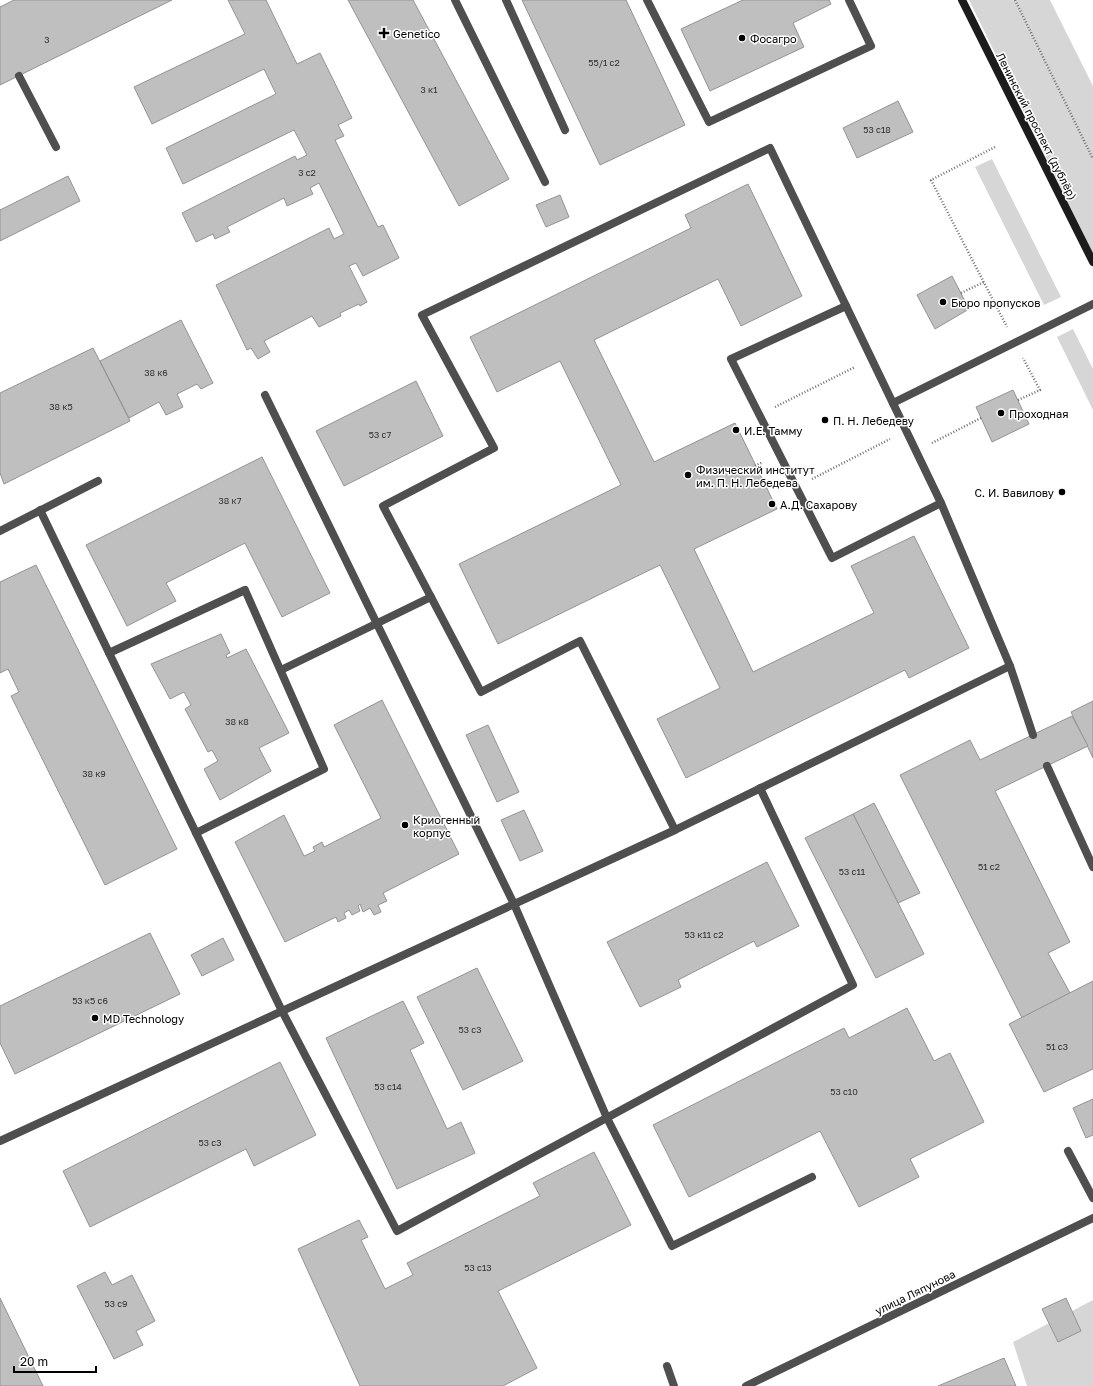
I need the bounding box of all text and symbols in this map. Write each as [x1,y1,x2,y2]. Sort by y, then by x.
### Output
marker: Genetico [378,27,390,39]
place label: Genetico [393,27,441,40]
place label: Фосагро [750,32,797,45]
marker: Фосагро [737,33,747,43]
house number: 3 [44,34,50,45]
street label: Ленинский проспект (дублёр) [994,50,1080,202]
house number: 55/1 с2 [588,57,620,68]
house number: 3 к1 [420,84,438,95]
house number: 53 с18 [863,124,891,135]
house number: 3 с2 [298,167,316,178]
place label: Бюро пропусков [951,296,1040,309]
marker: Бюро пропусков [938,297,948,307]
house number: 38 к6 [144,367,168,378]
house number: 38 к5 [49,401,73,412]
place label: Проходная [1009,407,1069,420]
marker: Проходная [996,408,1006,418]
place label: П. Н. Лебедеву [833,414,914,427]
marker: П. Н. Лебедеву [820,415,830,425]
place label: И.Е. Тамму [744,424,802,437]
marker: И.Е. Тамму [731,425,741,435]
house number: 53 с7 [369,429,391,440]
place label: Физический институт им. П. Н. Лебедева [696,463,815,489]
marker: Физический институт им. П. Н. Лебедева [683,470,693,480]
place label: С. И. Вавилову [975,486,1054,499]
marker: С. И. Вавилову [1057,487,1067,497]
house number: 38 к7 [219,495,242,506]
place label: А.Д. Сахарову [780,498,857,511]
marker: А.Д. Сахарову [767,499,777,509]
house number: 38 к8 [225,716,249,727]
house number: 38 к9 [82,768,106,779]
place label: Криогенный корпус [413,813,480,839]
marker: Криогенный корпус [400,820,410,830]
house number: 51 с2 [978,861,1000,872]
house number: 53 с11 [839,866,866,877]
house number: 53 к11 с2 [684,929,724,940]
house number: 53 к5 с6 [72,995,108,1006]
place label: MD Technology [103,1012,184,1025]
marker: MD Technology [90,1013,100,1023]
house number: 53 с3 [459,1024,481,1035]
house number: 51 с3 [1046,1041,1068,1052]
house number: 53 с14 [374,1081,402,1092]
house number: 53 с10 [830,1086,858,1097]
house number: 53 с3 [199,1137,221,1148]
house number: 53 с13 [464,1262,492,1273]
street label: улица Ляпунова [873,1267,957,1317]
house number: 53 с9 [104,1298,128,1309]
scale bar [14,1348,96,1374]
text: 20 m [20,1354,48,1369]

